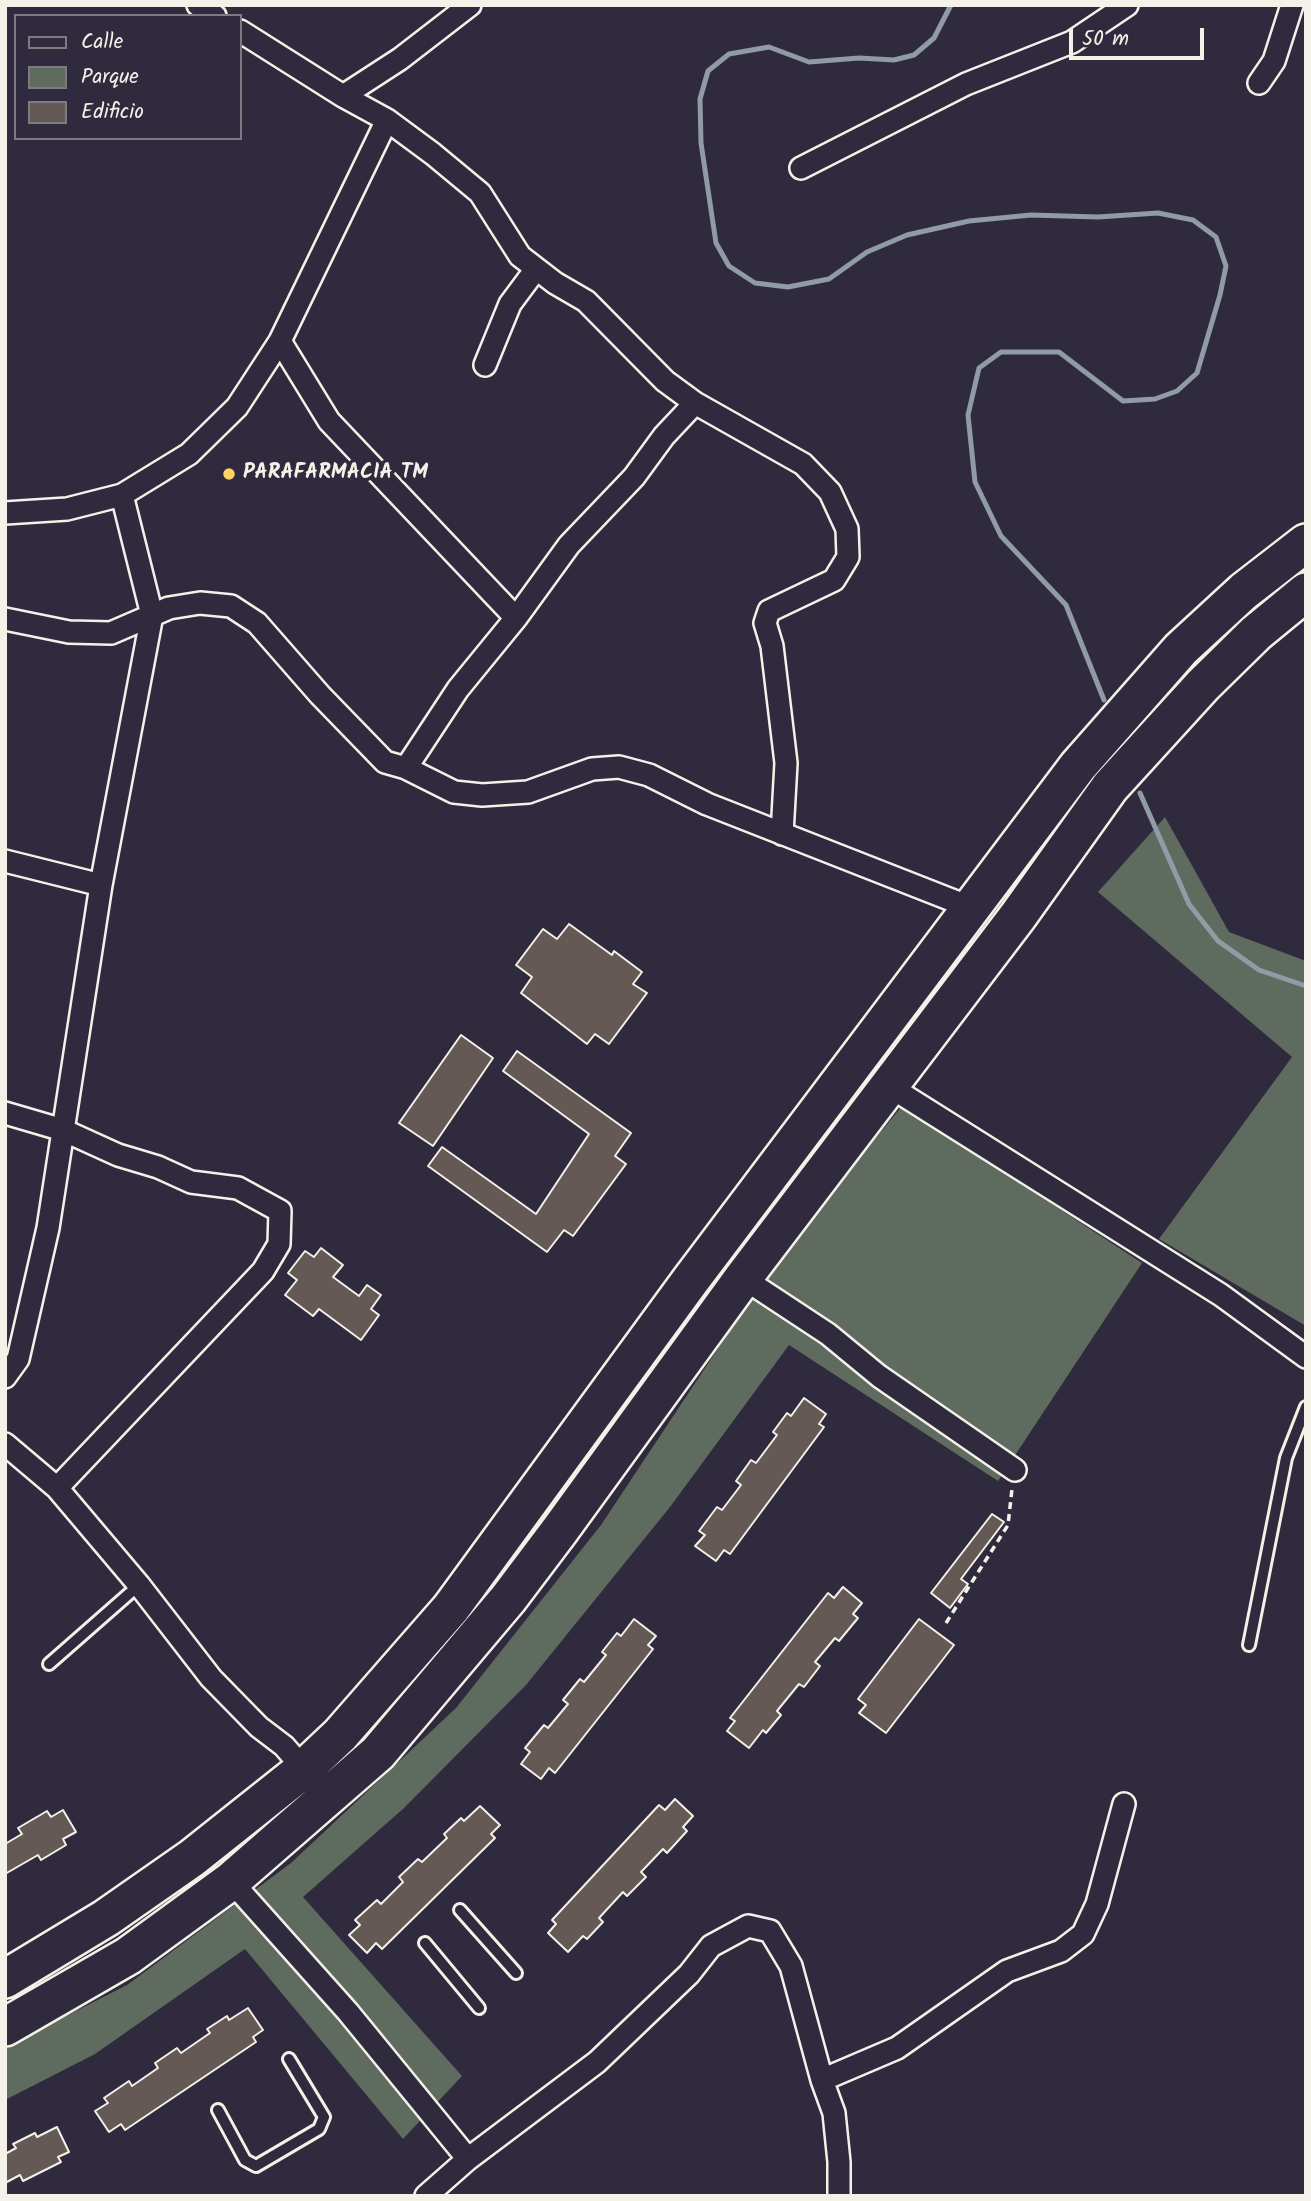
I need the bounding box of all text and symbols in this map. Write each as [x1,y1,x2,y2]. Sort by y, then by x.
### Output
legend [14,14,242,140]
scale bar [1073,14,1208,58]
text: 50 m [1082,23,1129,56]
text: Calle [81,26,123,59]
text: Parque [81,61,139,94]
text: Edificio [81,96,144,129]
place label: PARAFARMACIA TM [243,461,428,487]
marker: PARAFARMACIA TM [221,466,237,482]

